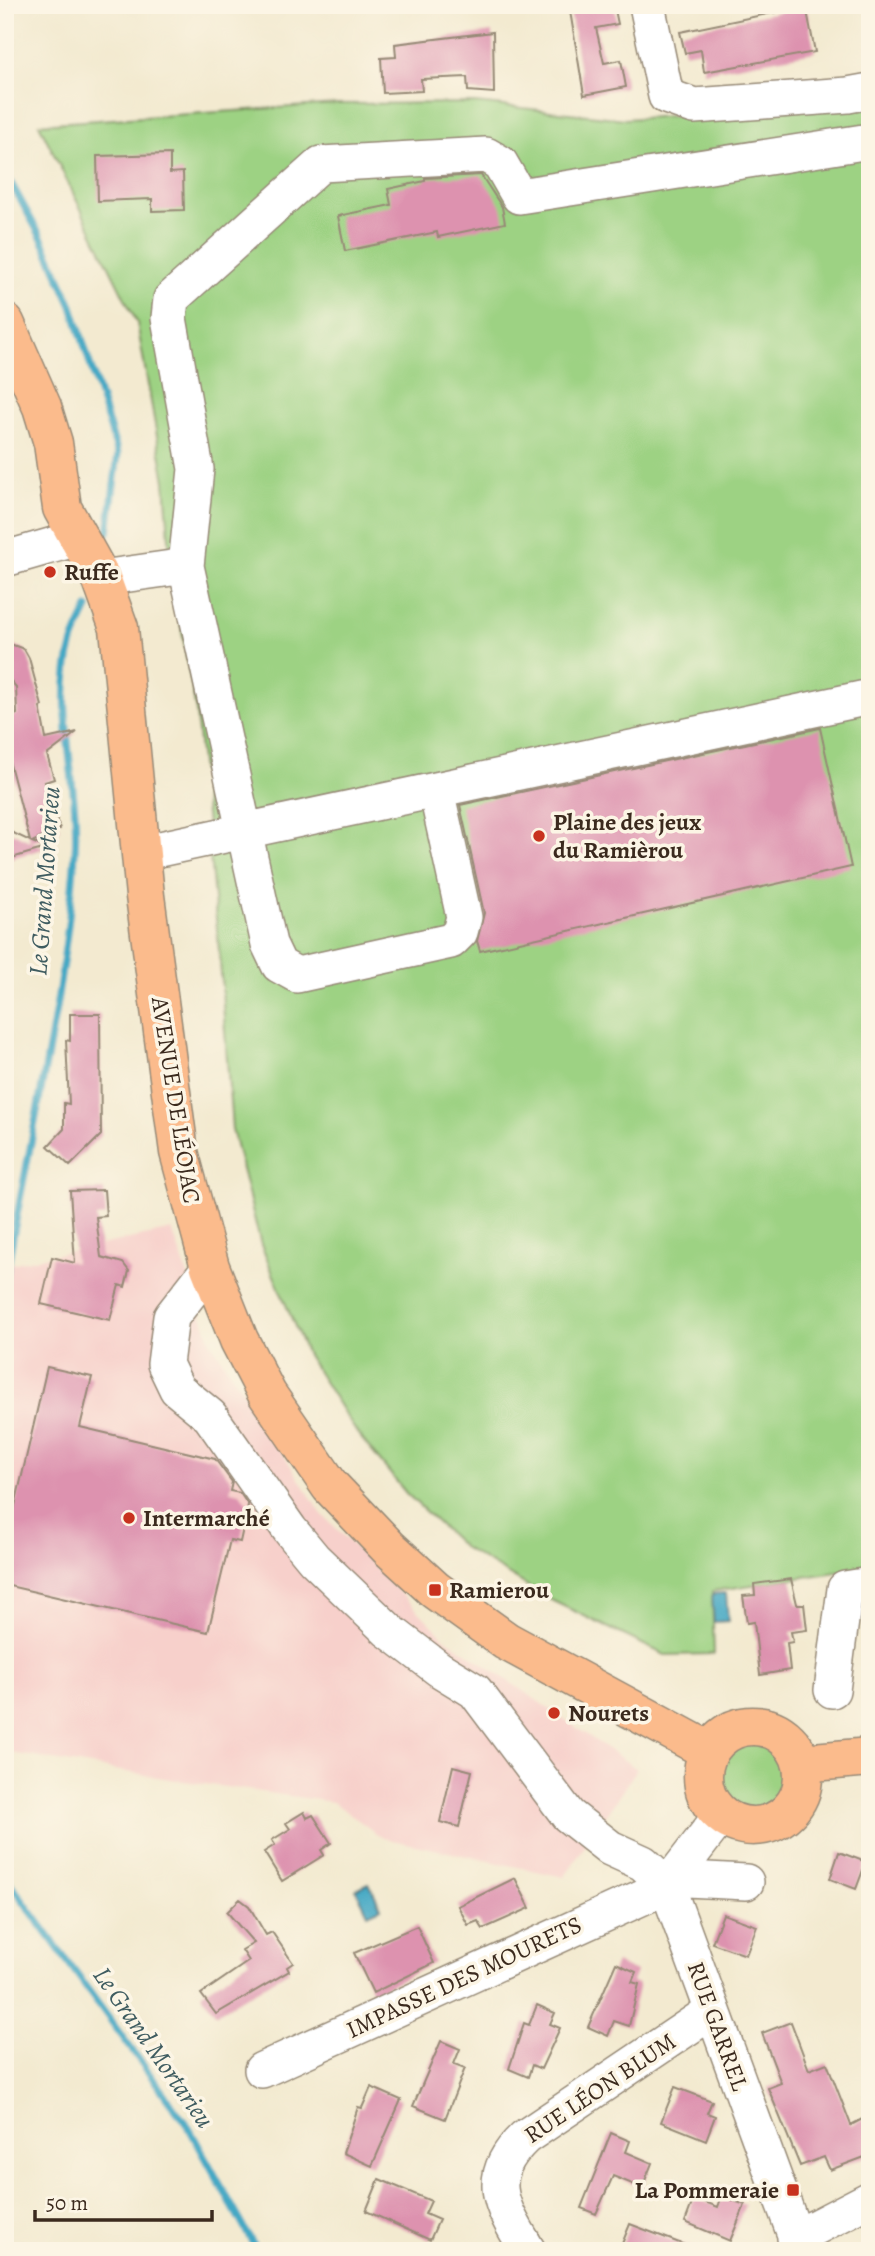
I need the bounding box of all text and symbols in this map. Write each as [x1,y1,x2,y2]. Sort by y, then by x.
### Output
place label: Ruffe [64,556,119,588]
marker: Ruffe [42,564,58,580]
water label: Le Grand Mortarieu [20,785,69,977]
place label: Plaine des jeux du Ramièrou [553,806,701,866]
marker: Plaine des jeux du Ramièrou [531,828,547,844]
street label: AVENUE DE LÉOJAC [144,993,208,1206]
place label: Intermarché [143,1502,270,1534]
marker: Intermarché [121,1510,137,1526]
place label: Ramierou [449,1574,550,1606]
marker: Ramierou [427,1582,443,1598]
place label: Nourets [568,1697,649,1729]
marker: Nourets [546,1705,562,1721]
street label: IMPASSE DES MOURETS [341,1908,587,2046]
street label: RUE GARREL [680,1957,756,2096]
water label: Le Grand Mortarieu [85,1960,223,2135]
street label: RUE LÉON BLUM [518,2025,682,2151]
place label: La Pommeraie [634,2174,779,2206]
scale bar [35,2179,212,2223]
marker: La Pommeraie [785,2182,801,2198]
text: 50 m [46,2189,88,2217]

